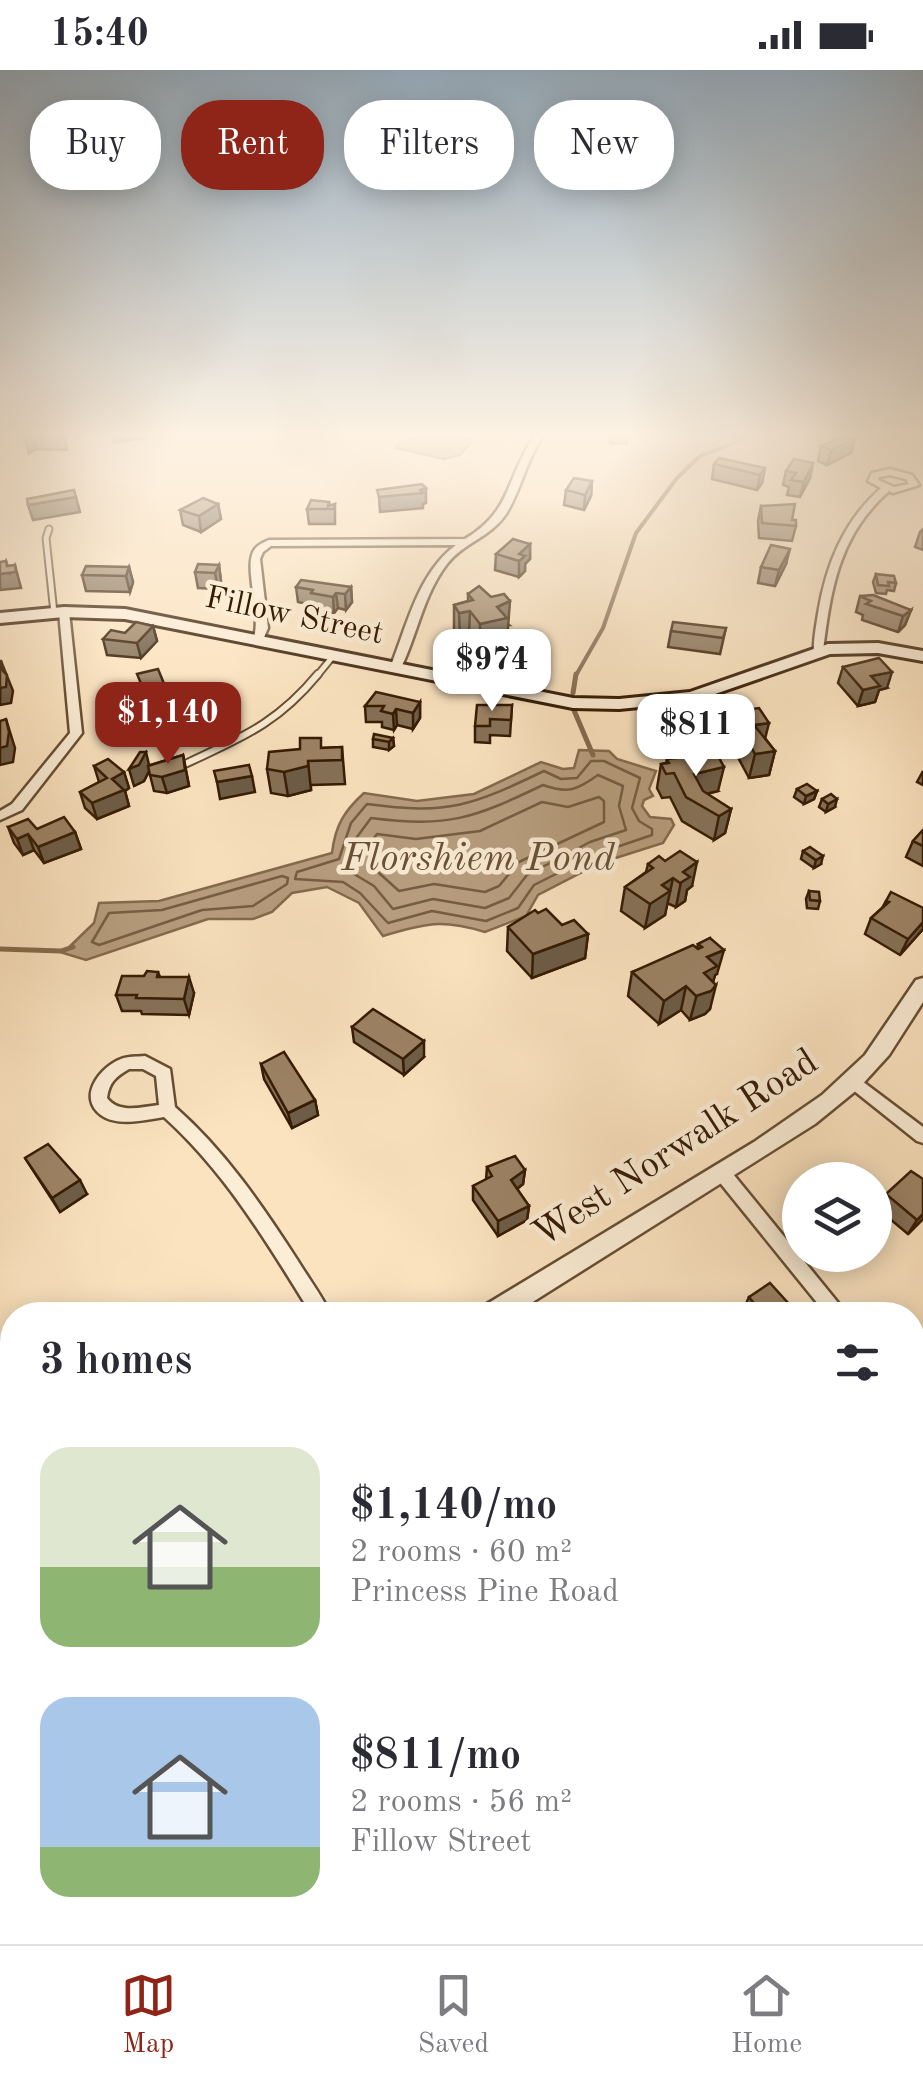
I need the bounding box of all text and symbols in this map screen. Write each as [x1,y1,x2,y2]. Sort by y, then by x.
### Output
text: 15:40 [50,16,149,54]
chip: Buy [30,100,161,190]
chip: Rent [181,100,324,190]
chip: Filters [344,100,514,190]
chip: New [534,100,674,190]
street label: Fillow Street [202,582,386,652]
pin: $974 [433,629,551,714]
text: $974 [455,645,529,677]
pin: $1,140 [87,682,249,767]
pin: $811 [637,694,755,779]
text: $1,140 [117,698,219,730]
text: $811 [659,710,733,742]
water label: Florshiem Pond [340,840,616,880]
street label: West Norwalk Road [527,1043,825,1255]
map controls [782,1162,892,1272]
button: layers [782,1162,892,1272]
icon: filters [830,1335,885,1390]
text: 3 homes [40,1341,192,1383]
text: $1,140/mo [350,1486,557,1528]
icon: home [120,1487,240,1607]
text: 2 rooms · 60 m² [350,1537,572,1569]
text: Princess Pine Road [350,1577,619,1609]
text: $811/mo [350,1736,521,1778]
icon: home [120,1737,240,1857]
text: 2 rooms · 56 m² [350,1787,572,1819]
text: Fillow Street [350,1827,532,1859]
tab: Map [121,1968,176,2063]
tab: Saved [418,1968,489,2063]
tab: Home [731,1968,802,2063]

